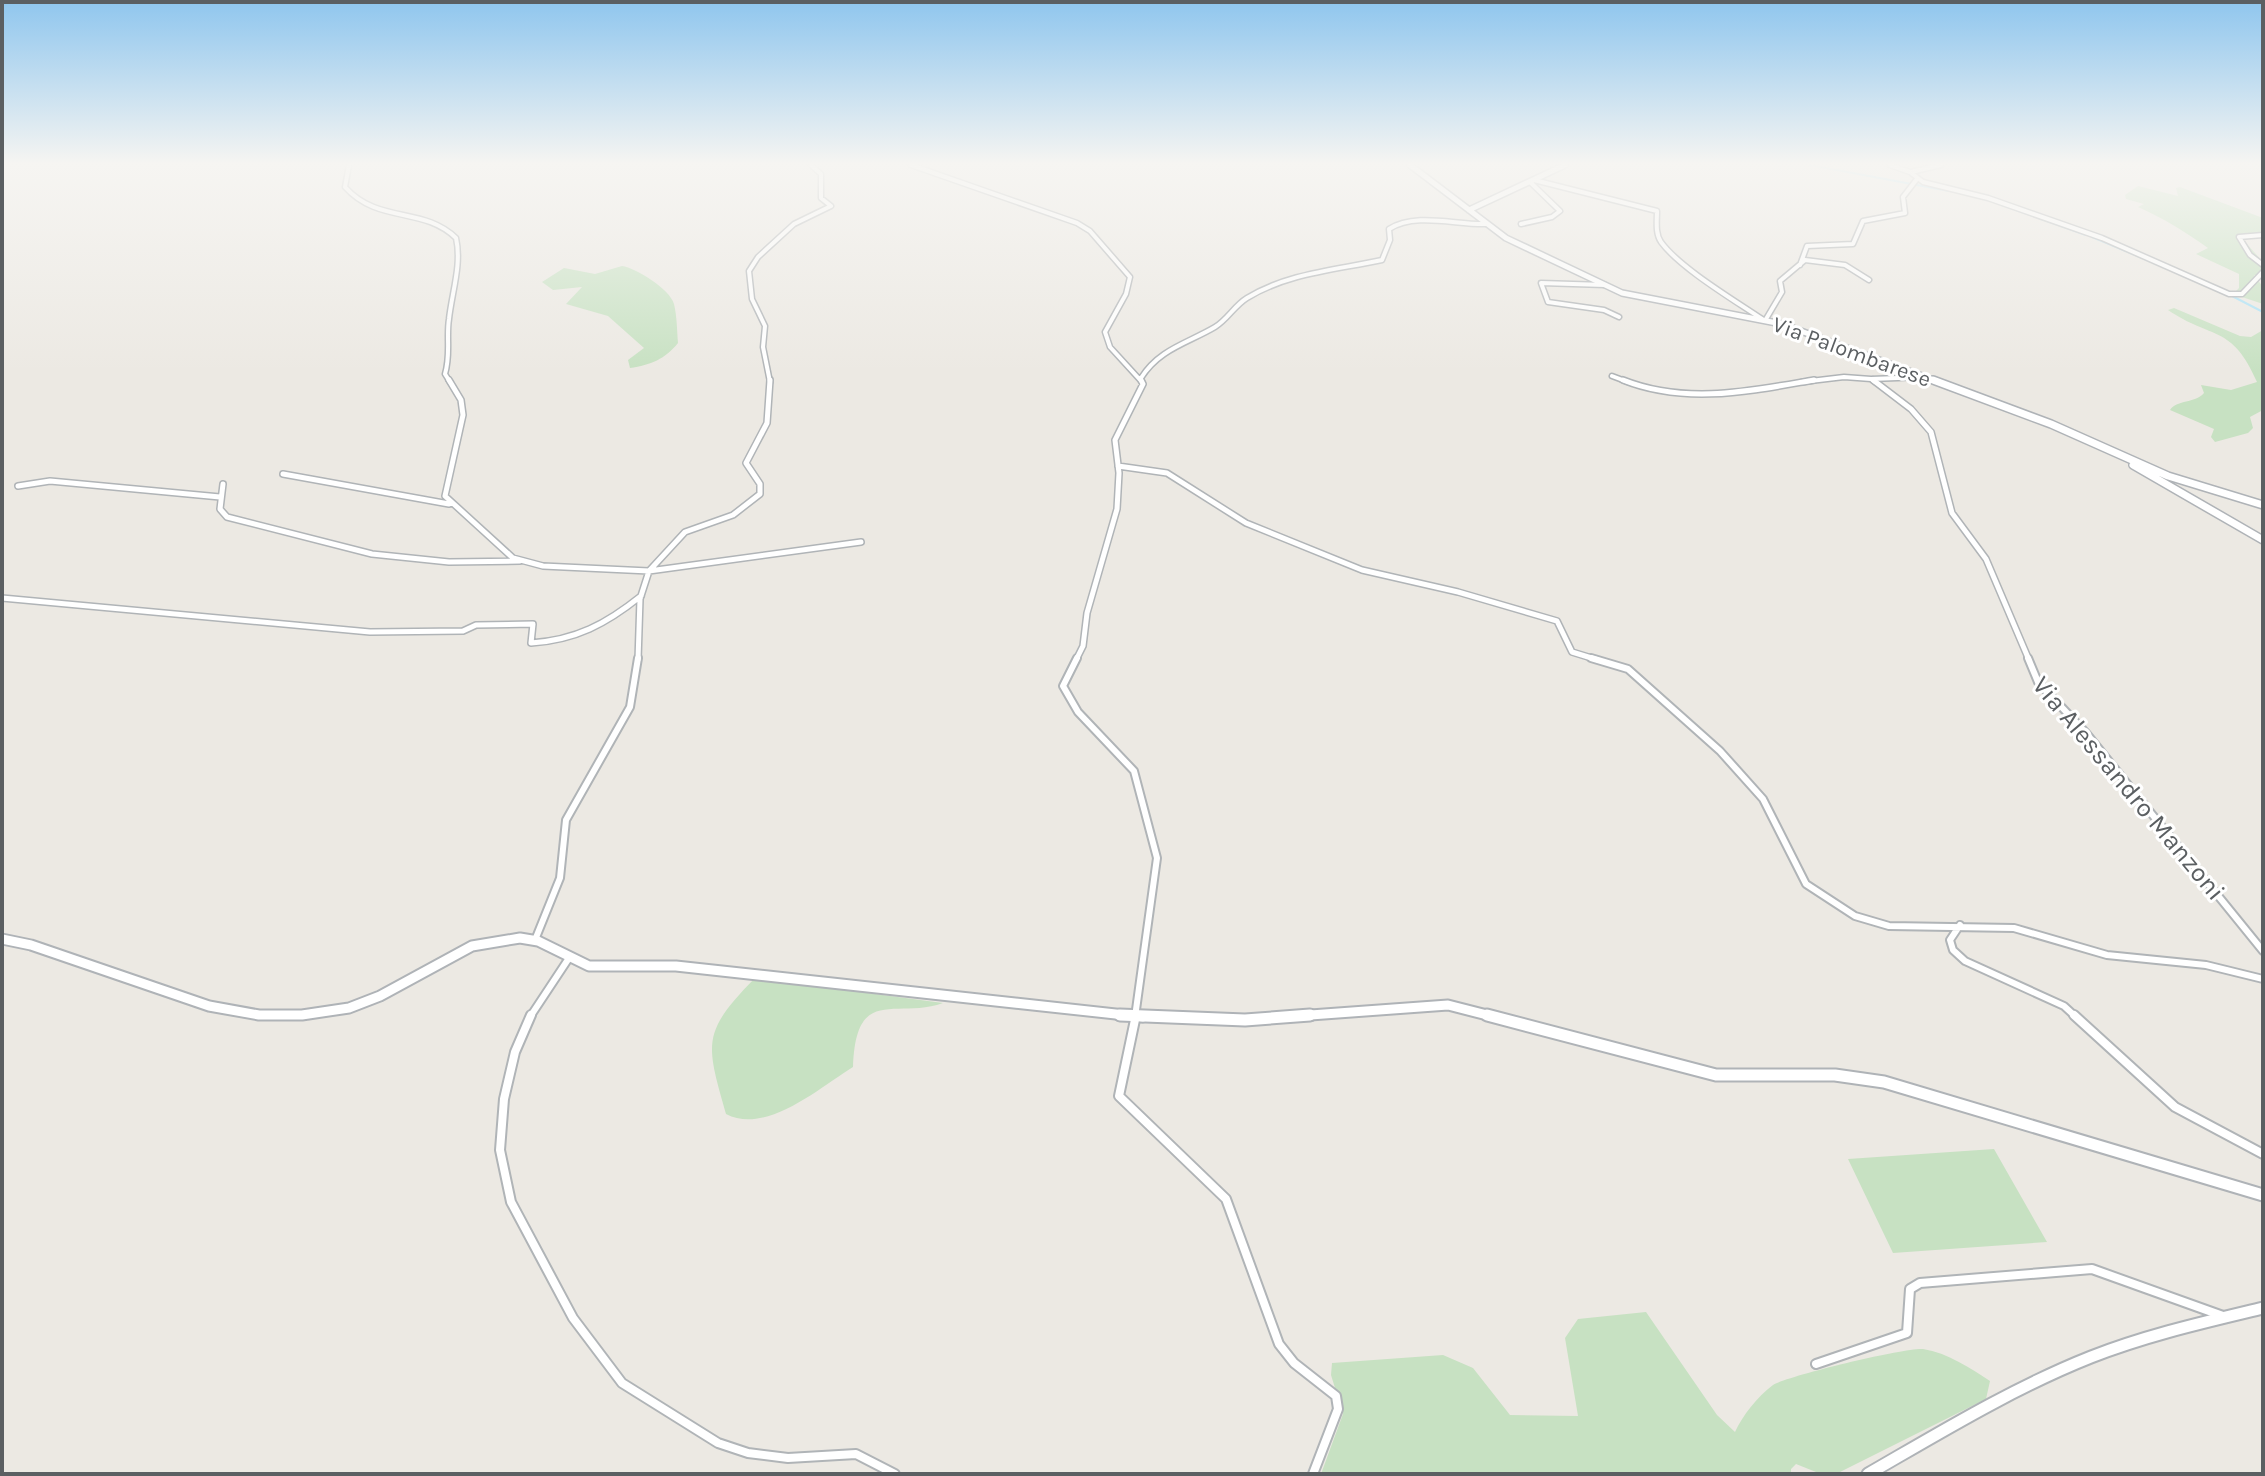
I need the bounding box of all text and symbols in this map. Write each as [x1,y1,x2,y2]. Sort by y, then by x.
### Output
street label: Via Palombarese [1769,311,1934,393]
street label: Via Alessandro Manzoni [2026,670,2231,907]

